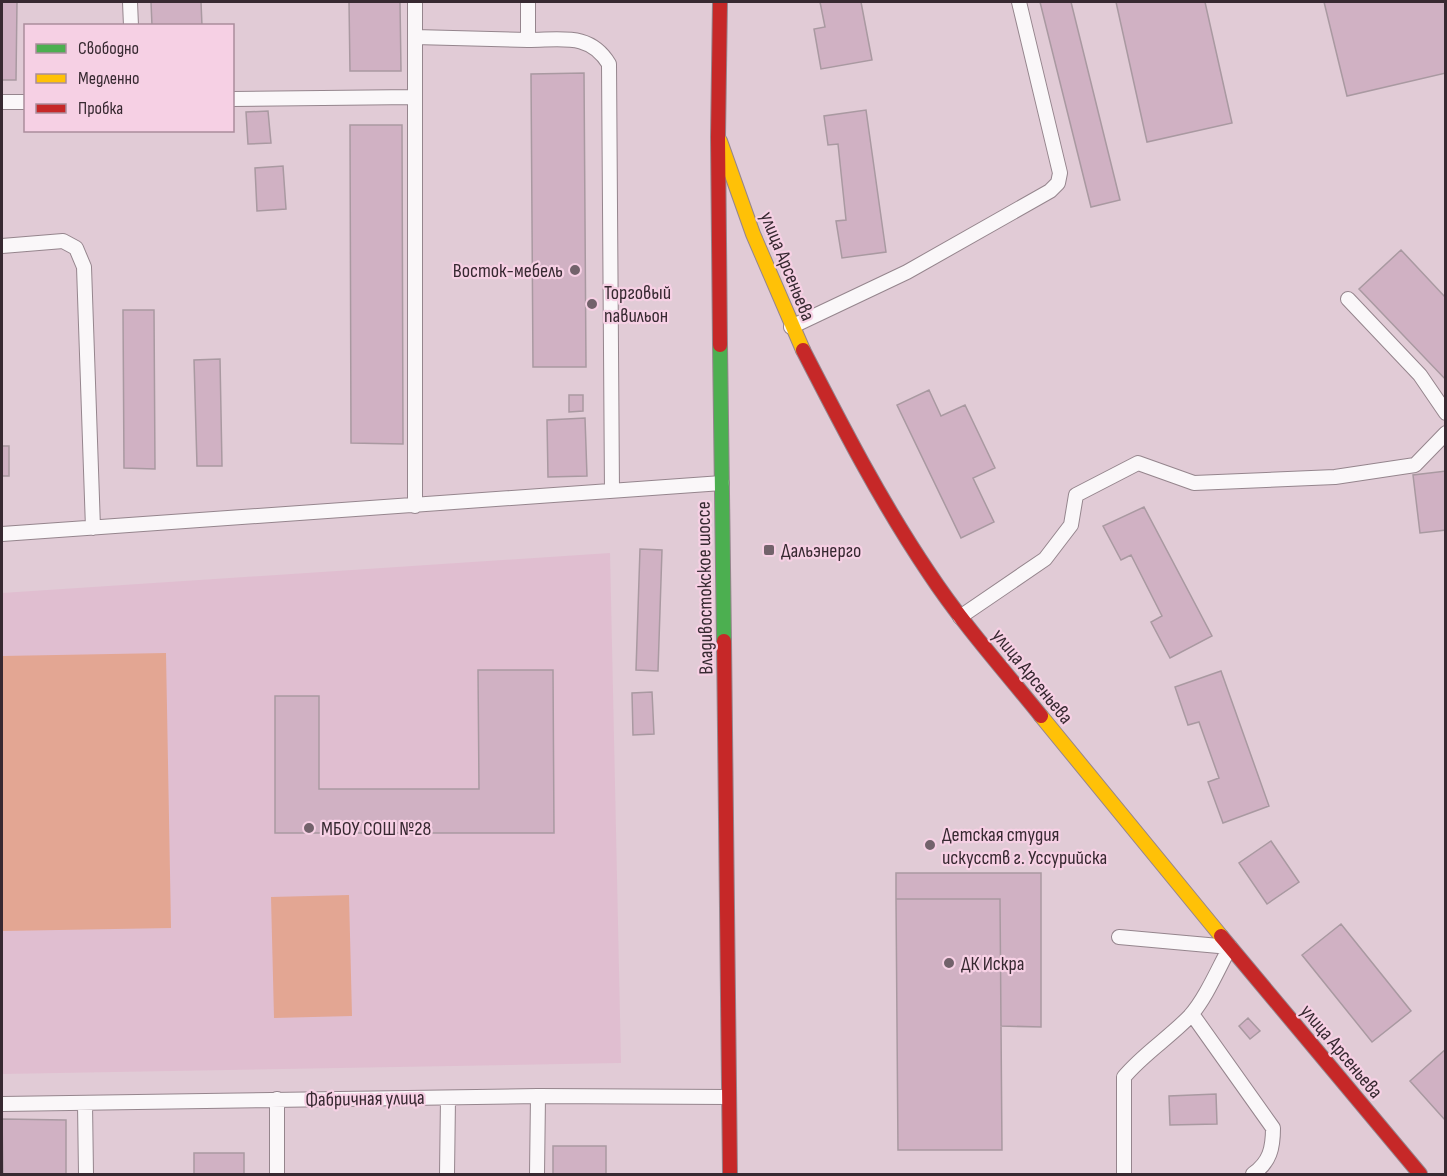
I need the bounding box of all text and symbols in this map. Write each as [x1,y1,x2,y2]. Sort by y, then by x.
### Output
legend [24,24,234,132]
text: Свободно [78,38,139,59]
text: Медленно [78,68,140,89]
text: Пробка [78,98,123,119]
street label: улица Арсеньева [754,208,820,324]
place label: Восток-мебель [453,259,563,283]
marker: Восток-мебель [568,263,582,277]
place label: Торговый павильон [604,281,671,328]
marker: Торговый павильон [585,297,599,311]
street label: Владивостокское шоссе [691,501,719,675]
place label: Дальэнерго [781,539,861,563]
marker: Дальэнерго [762,543,776,557]
street label: улица Арсеньева [987,624,1078,729]
place label: МБОУ СОШ №28 [321,817,431,841]
marker: МБОУ СОШ №28 [302,821,316,835]
place label: Детская студия искусств г. Уссурийска [942,823,1107,870]
marker: Детская студия искусств г. Уссурийска [923,838,937,852]
place label: ДК Искра [961,952,1024,976]
marker: ДК Искра [942,956,956,970]
street label: улица Арсеньева [1295,1000,1388,1104]
street label: Фабричная улица [305,1086,425,1112]

